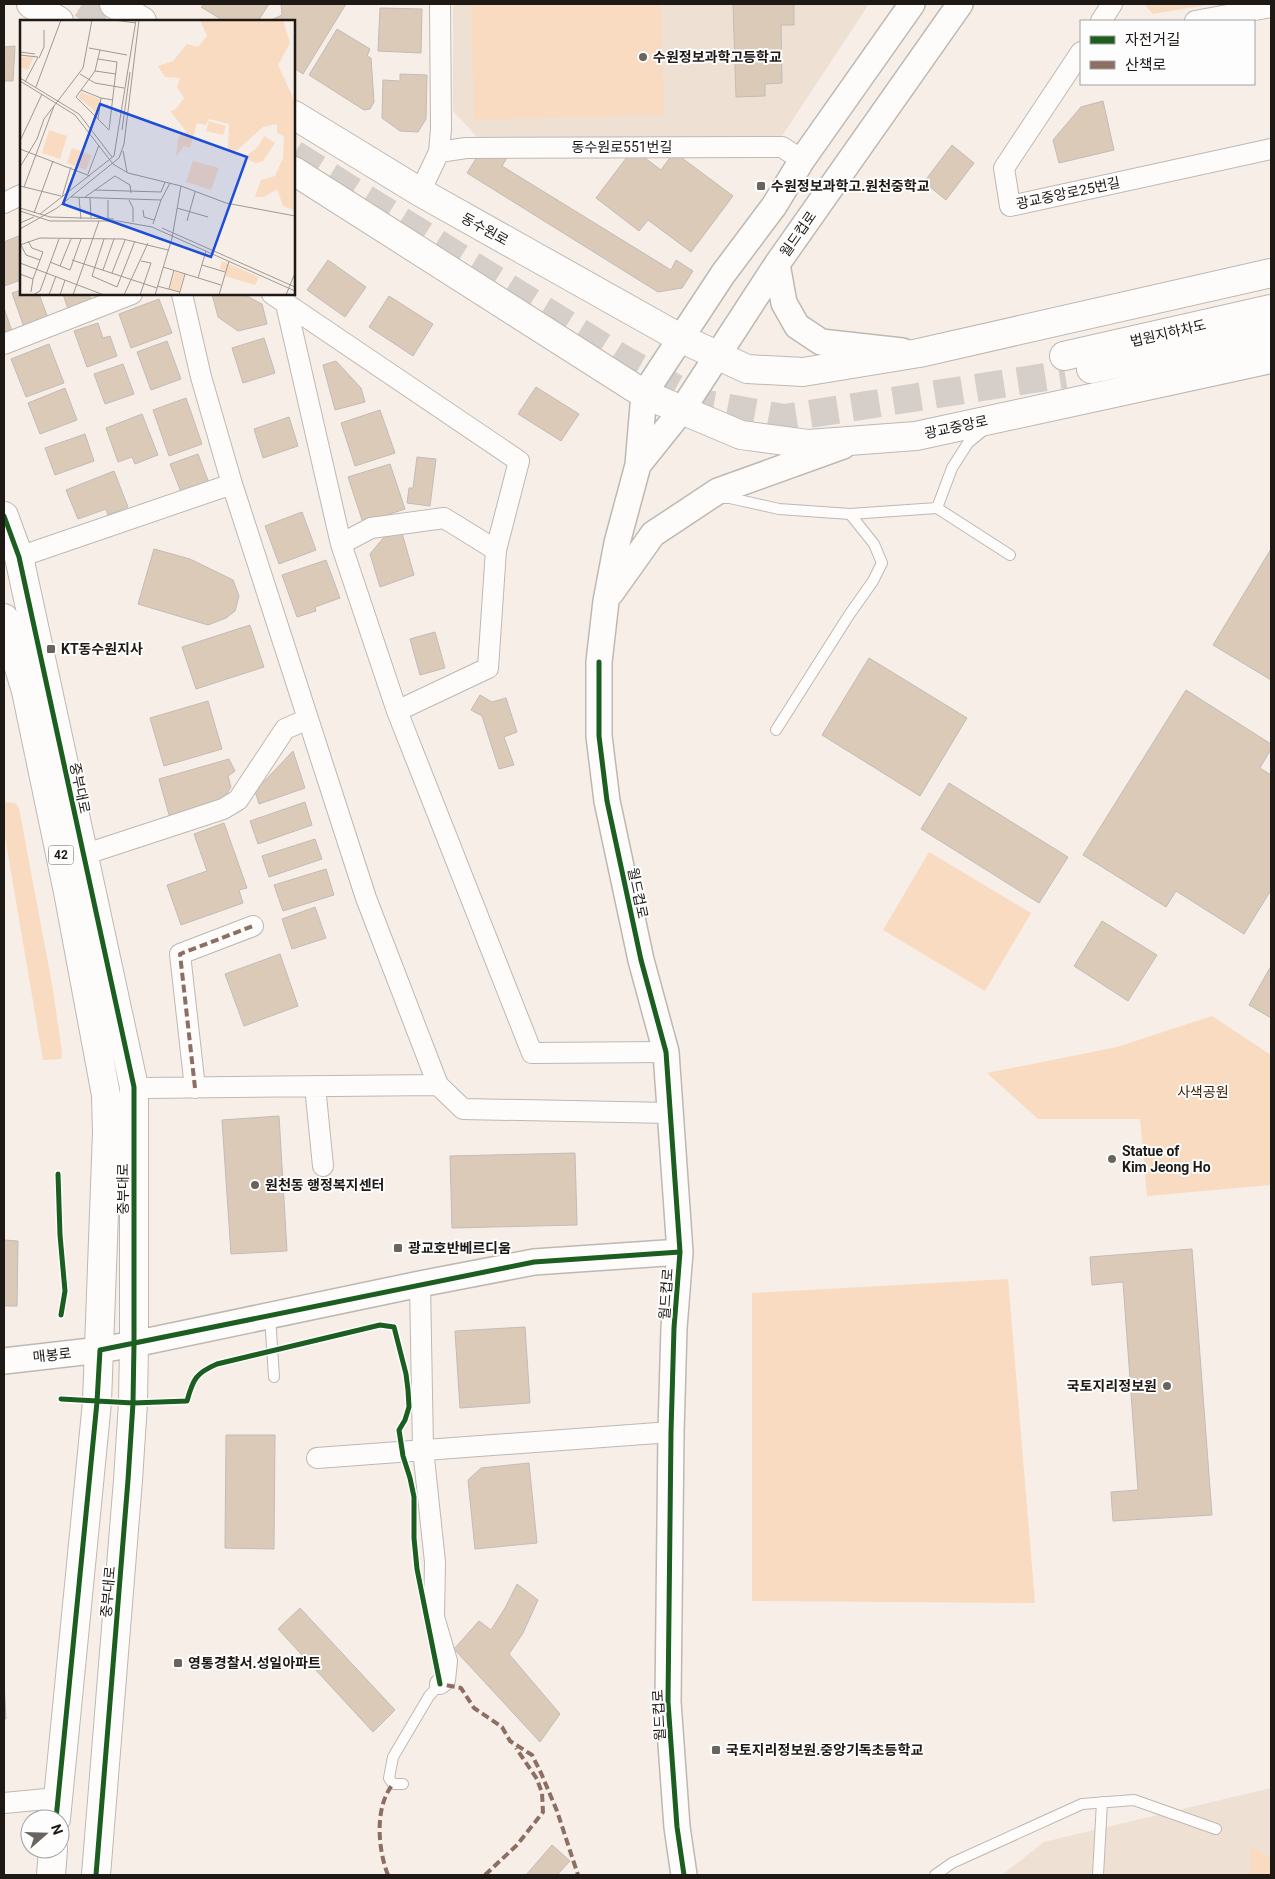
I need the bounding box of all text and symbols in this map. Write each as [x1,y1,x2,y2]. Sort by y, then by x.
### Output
inset map [20,20,295,295]
legend [1080,20,1255,85]
text: 자전거길 [1125,31,1180,49]
place label: 수원정보과학고등학교 [653,49,782,65]
marker: 수원정보과학고등학교 [637,51,649,63]
text: 산책로 [1125,56,1166,74]
street label: 동수원로551번길 [572,139,672,155]
street label: 광교중앙로25번길 [1015,174,1121,212]
place label: 수원정보과학고.원천중학교 [771,178,930,194]
marker: 수원정보과학고.원천중학교 [755,180,767,192]
street label: 월드컵로 [777,208,819,260]
street label: 동수원로 [459,210,512,249]
street label: 법원지하차도 [1129,316,1208,349]
street label: 광교중앙로 [923,412,989,442]
place label: KT동수원지사 [61,641,143,657]
marker: KT동수원지사 [45,643,57,655]
street label: 중부대로 [67,761,93,815]
road number: 42 [48,846,74,864]
street label: 월드컵로 [625,866,651,920]
park label: 사색공원 [1177,1084,1229,1100]
place label: Statue of Kim Jeong Ho [1122,1143,1211,1175]
marker: Statue of Kim Jeong Ho [1106,1153,1118,1165]
street label: 중부대로 [115,1163,131,1215]
place label: 원천동 행정복지센터 [265,1177,384,1193]
marker: 원천동 행정복지센터 [249,1179,261,1191]
place label: 광교호반베르디움 [408,1240,511,1256]
marker: 광교호반베르디움 [392,1242,404,1254]
street label: 월드컵로 [656,1268,676,1320]
street label: 매봉로 [32,1345,72,1365]
place label: 국토지리정보원 [1067,1378,1157,1394]
marker: 국토지리정보원 [1161,1380,1173,1392]
street label: 중부대로 [98,1566,118,1618]
place label: 영통경찰서.성일아파트 [188,1655,321,1671]
marker: 영통경찰서.성일아파트 [172,1657,184,1669]
street label: 월드컵로 [650,1689,668,1741]
place label: 국토지리정보원.중앙기독초등학교 [726,1742,923,1758]
marker: 국토지리정보원.중앙기독초등학교 [710,1744,722,1756]
north arrow [20,1809,70,1859]
text: N [48,1822,66,1837]

